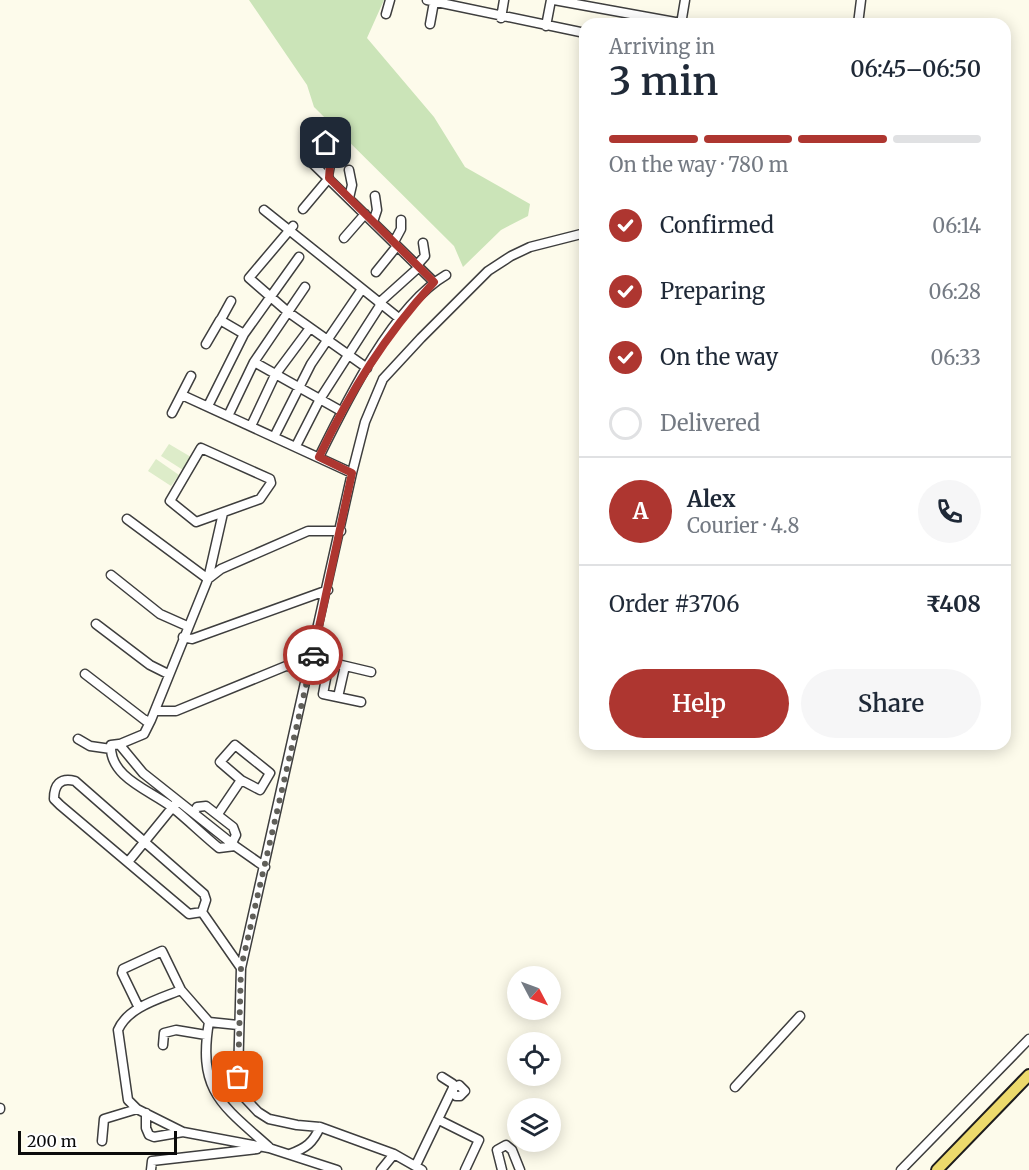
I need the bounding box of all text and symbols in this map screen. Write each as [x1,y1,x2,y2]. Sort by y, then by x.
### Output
text: Arriving in [609,34,715,59]
text: 06:45–06:50 [850,55,981,83]
text: 3 min [609,57,718,106]
pin [300,117,351,168]
icon: home [309,126,342,159]
text: On the way · 780 m [609,152,788,177]
icon: check [609,209,642,242]
text: Confirmed [660,211,774,239]
text: 06:14 [932,213,981,238]
icon: check [609,275,642,308]
text: Preparing [660,277,765,305]
text: 06:28 [929,279,981,304]
icon: check [609,341,642,374]
text: On the way [660,343,778,371]
text: 06:33 [930,345,981,370]
text: Delivered [660,409,760,437]
button: phone [918,480,981,543]
text: Alex [687,485,736,513]
text: A [633,497,648,525]
text: Courier · 4.8 [687,513,799,538]
text: Order #3706 [609,590,740,618]
text: ₹408 [926,590,981,618]
courier [283,625,343,685]
icon: car [297,639,330,672]
button: Help [609,669,789,738]
button: Share [801,669,981,738]
north arrow [507,966,561,1020]
map controls [507,966,561,1152]
button: locate [507,1032,561,1086]
pin [212,1051,263,1102]
icon: bag [221,1060,254,1093]
button: layers [507,1098,561,1152]
scale bar [18,1128,177,1156]
text: 200 m [27,1131,77,1151]

